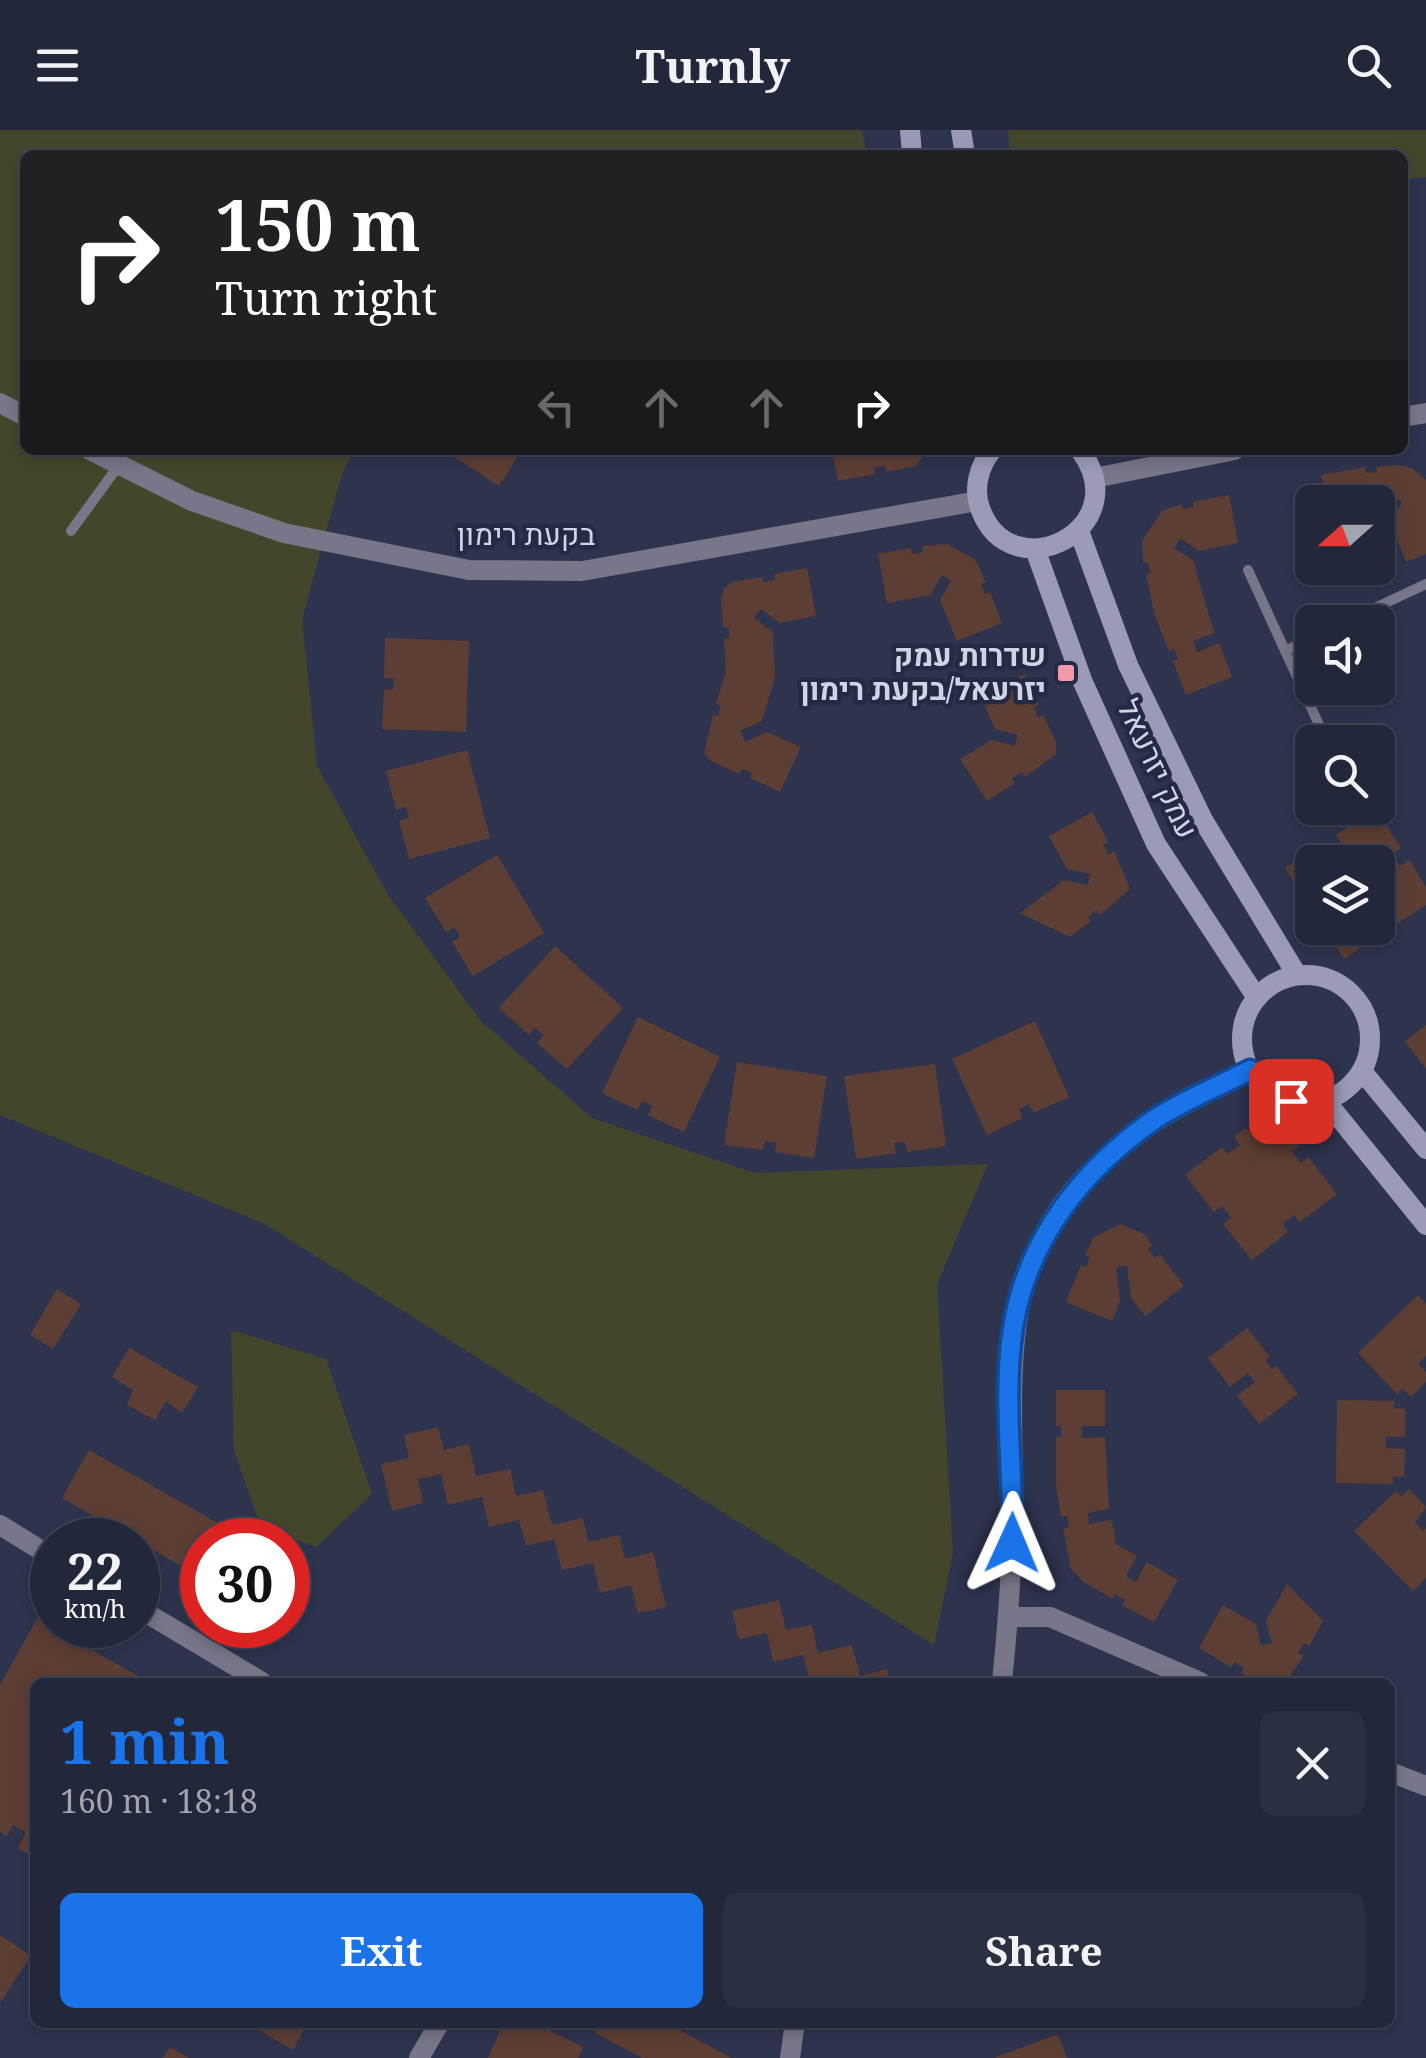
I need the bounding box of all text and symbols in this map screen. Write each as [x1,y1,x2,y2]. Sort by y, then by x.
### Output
text: Turnly [636,35,790,96]
icon: menu [30,38,85,93]
icon: search [1341,38,1396,93]
text: 150 m [215,176,421,272]
icon: right [50,190,180,320]
text: Turn right [215,267,437,328]
icon: left [529,380,584,435]
icon: ahead [634,380,689,435]
icon: ahead [739,380,794,435]
icon: right [844,380,899,435]
north arrow [1295,485,1395,585]
map controls [1295,485,1395,945]
street label: בקעת רימון [457,513,595,554]
button: sound [1295,605,1395,705]
place label: שדרות עמק יזרעאל/בקעת רימון [800,634,1046,709]
marker: שדרות עמק יזרעאל/בקעת רימון [1055,662,1077,684]
street label: עמק יזרעאל [1108,692,1208,845]
button: search [1295,725,1395,825]
button: layers [1295,845,1395,945]
pin [1249,1059,1334,1144]
icon: arrive [1264,1074,1319,1129]
position arrow [960,1491,1064,1595]
speed limit sign: 30 [180,1518,310,1648]
text: 22 [67,1537,123,1605]
text: km/h [64,1591,126,1625]
text: 1 min [60,1700,230,1782]
button: close [1260,1711,1365,1816]
text: 160 m · 18:18 [60,1779,258,1822]
button: Exit [60,1893,703,2008]
button: Share [723,1893,1365,2008]

